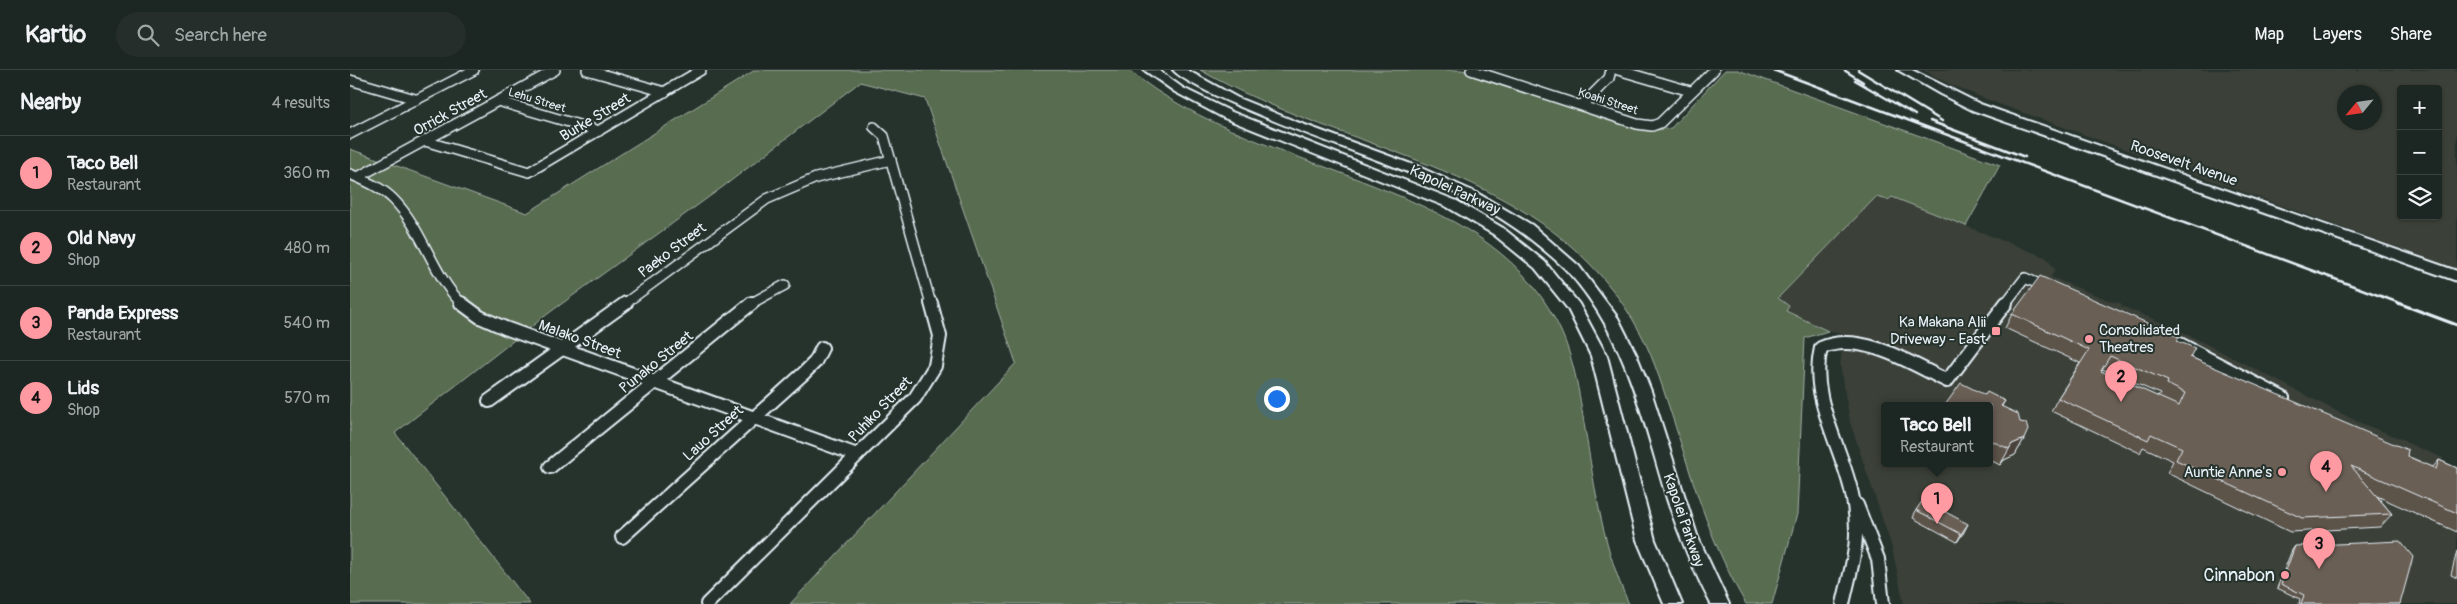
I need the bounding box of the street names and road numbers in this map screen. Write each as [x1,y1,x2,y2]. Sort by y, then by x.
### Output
street label: Orrick Street [410,84,491,140]
street label: Lehu Street [506,85,568,116]
street label: Koahi Street [1576,85,1640,118]
street label: Burke Street [557,88,635,146]
street label: Roosevelt Avenue [2128,136,2240,191]
street label: Kapolei Parkway [1406,161,1504,220]
street label: Paeko Street [635,218,711,282]
street label: Malako Street [536,316,625,364]
street label: Punako Street [616,326,698,398]
street label: Puhiko Street [844,372,917,446]
street label: Lauo Street [679,401,748,465]
street label: Kapolei Parkway [1659,471,1709,570]

